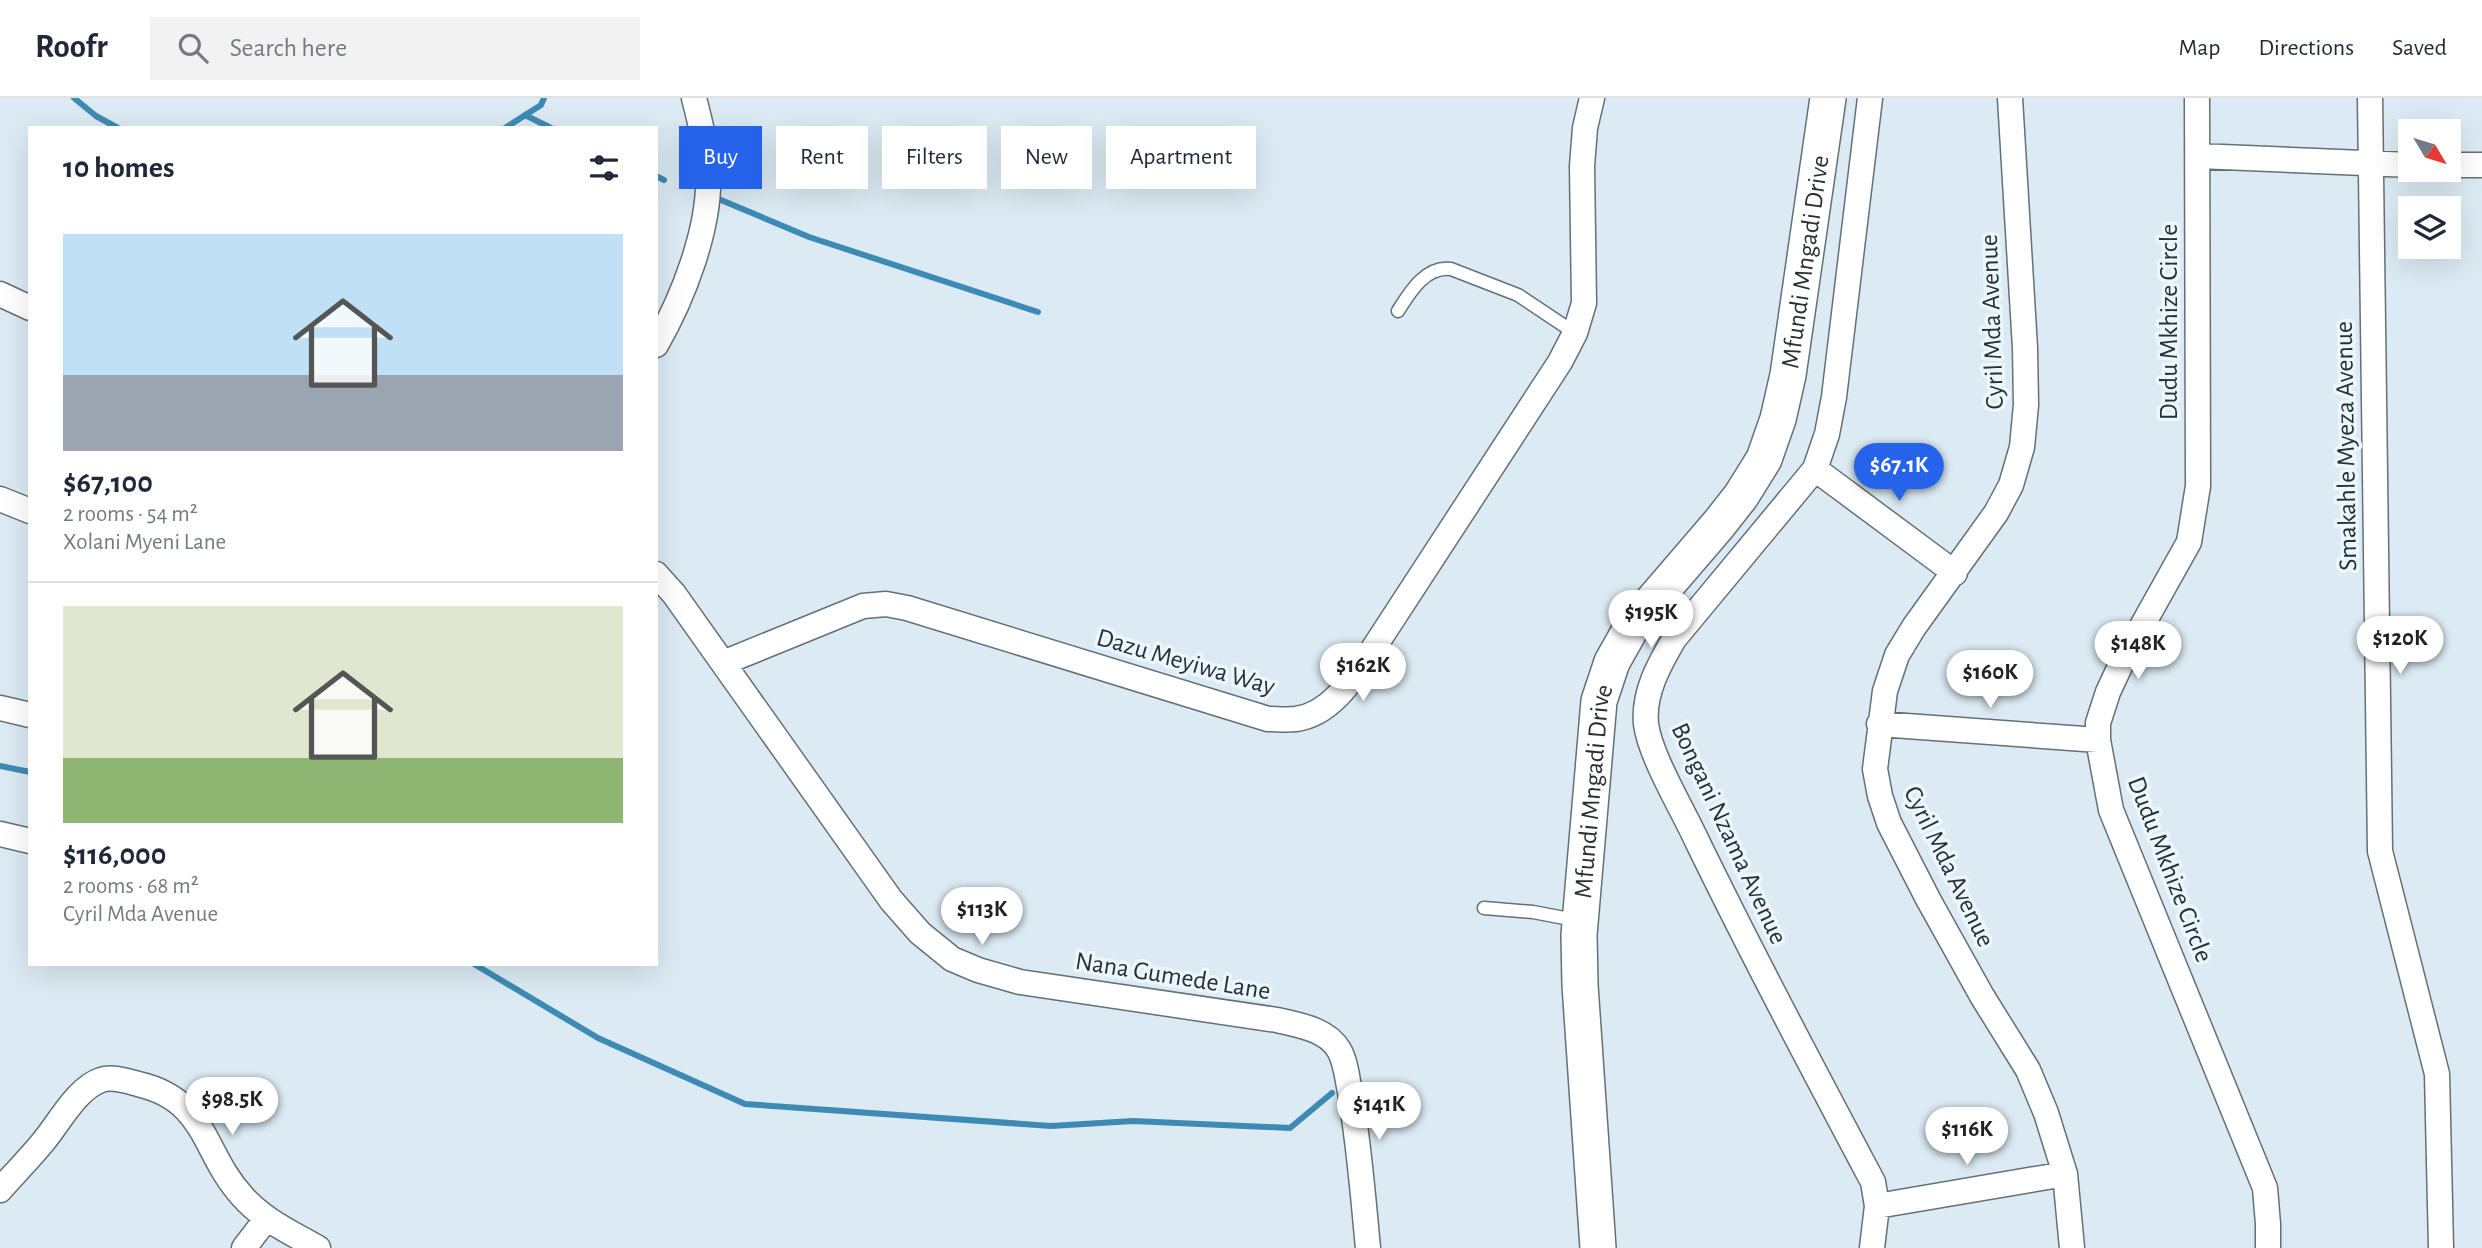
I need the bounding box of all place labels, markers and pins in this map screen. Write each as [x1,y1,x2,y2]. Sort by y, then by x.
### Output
pin: $67.1K [1842,444,1956,503]
pin: $195K [1602,590,1700,650]
pin: $120K [2351,616,2449,676]
pin: $148K [2089,622,2187,681]
pin: $162K [1314,644,1412,703]
pin: $160K [1941,650,2039,710]
pin: $113K [933,888,1031,947]
pin: $98.5K [175,1077,289,1137]
pin: $141K [1330,1082,1428,1142]
pin: $116K [1918,1108,2016,1167]

